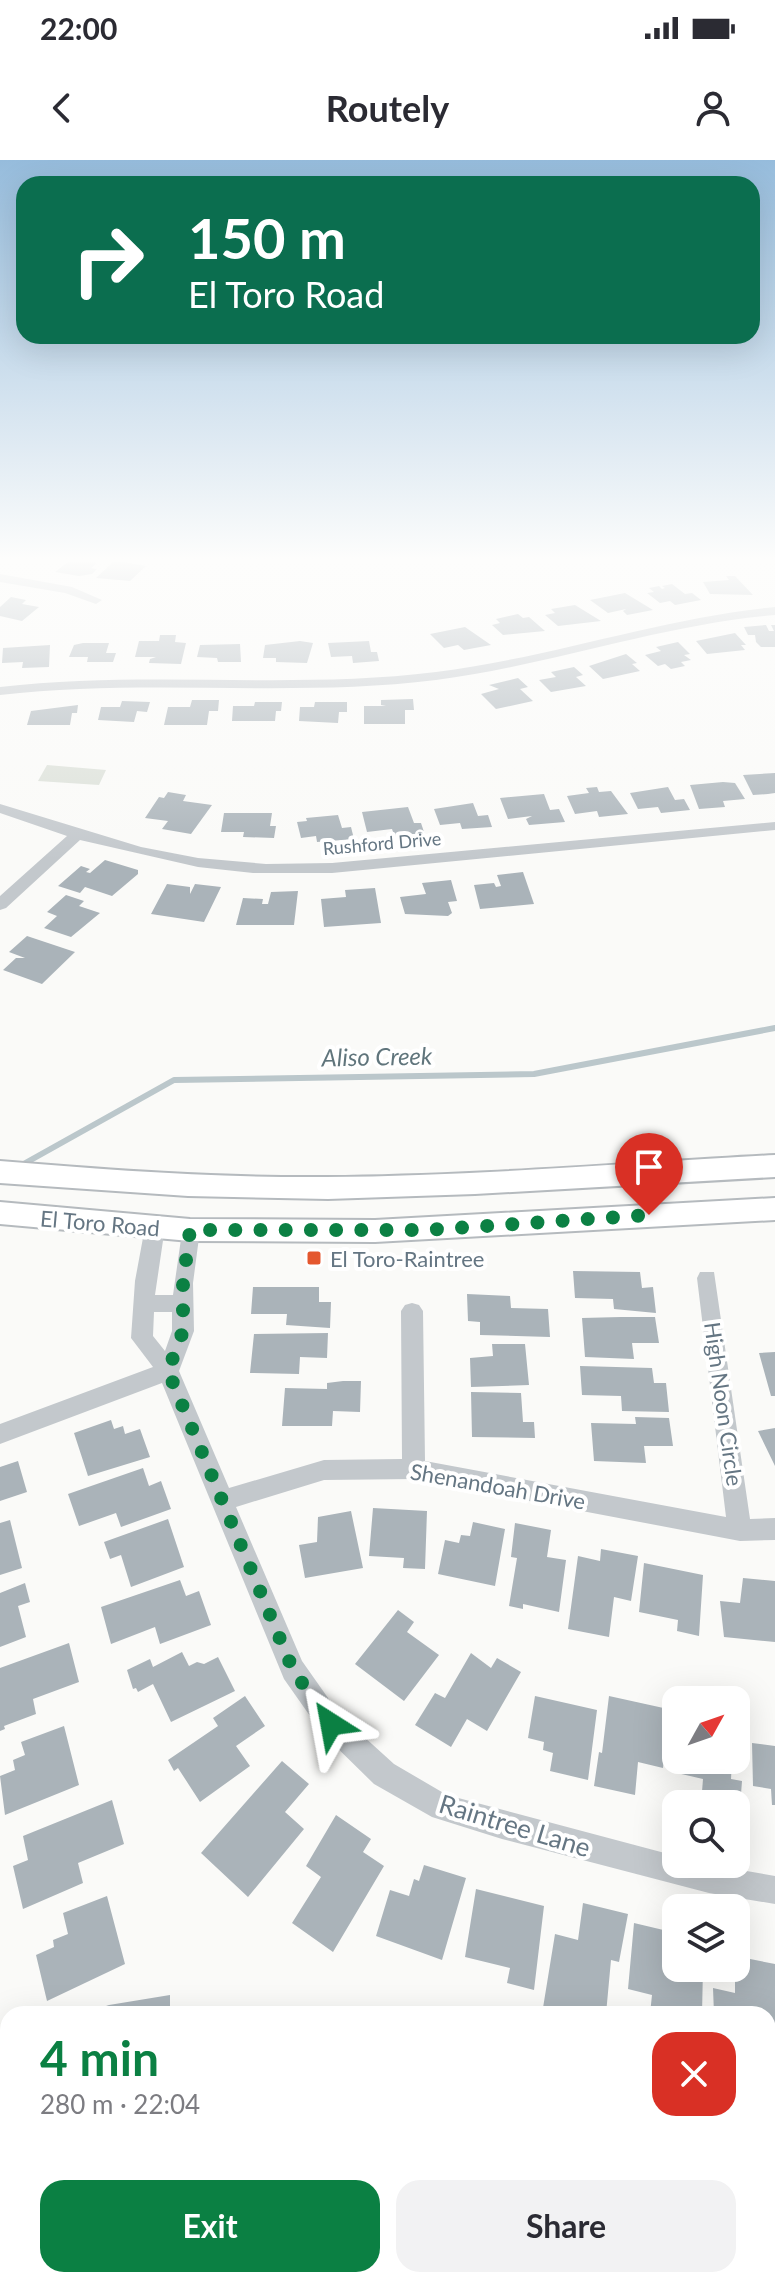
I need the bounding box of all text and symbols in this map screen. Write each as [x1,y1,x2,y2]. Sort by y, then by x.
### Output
text: 22:00 [40,10,117,46]
icon: back [40,86,84,130]
text: Routely [326,86,449,130]
icon: person [691,86,735,130]
text: 150 m [188,204,346,271]
icon: right [56,208,160,312]
text: El Toro Road [188,272,384,316]
street label: Rushford Drive [322,827,442,859]
water label: Aliso Creek [320,1041,433,1071]
pin [615,1133,683,1215]
icon: arrive [627,1145,671,1189]
street label: El Toro Road [39,1204,161,1242]
place label: El Toro-Raintree [330,1245,484,1272]
marker: El Toro-Raintree [305,1249,323,1267]
street label: High Noon Circle [699,1320,749,1488]
street label: Shenandoah Drive [408,1457,588,1515]
position arrow [289,1682,373,1766]
north arrow [662,1686,750,1774]
map controls [662,1686,750,1982]
street label: Raintree Lane [436,1787,594,1863]
button: search [662,1790,750,1878]
button: layers [662,1894,750,1982]
text: 4 min [40,2029,159,2086]
button: close [652,2032,736,2116]
text: 280 m · 22:04 [40,2088,200,2120]
button: Exit [40,2180,380,2272]
button: Share [396,2180,736,2272]

